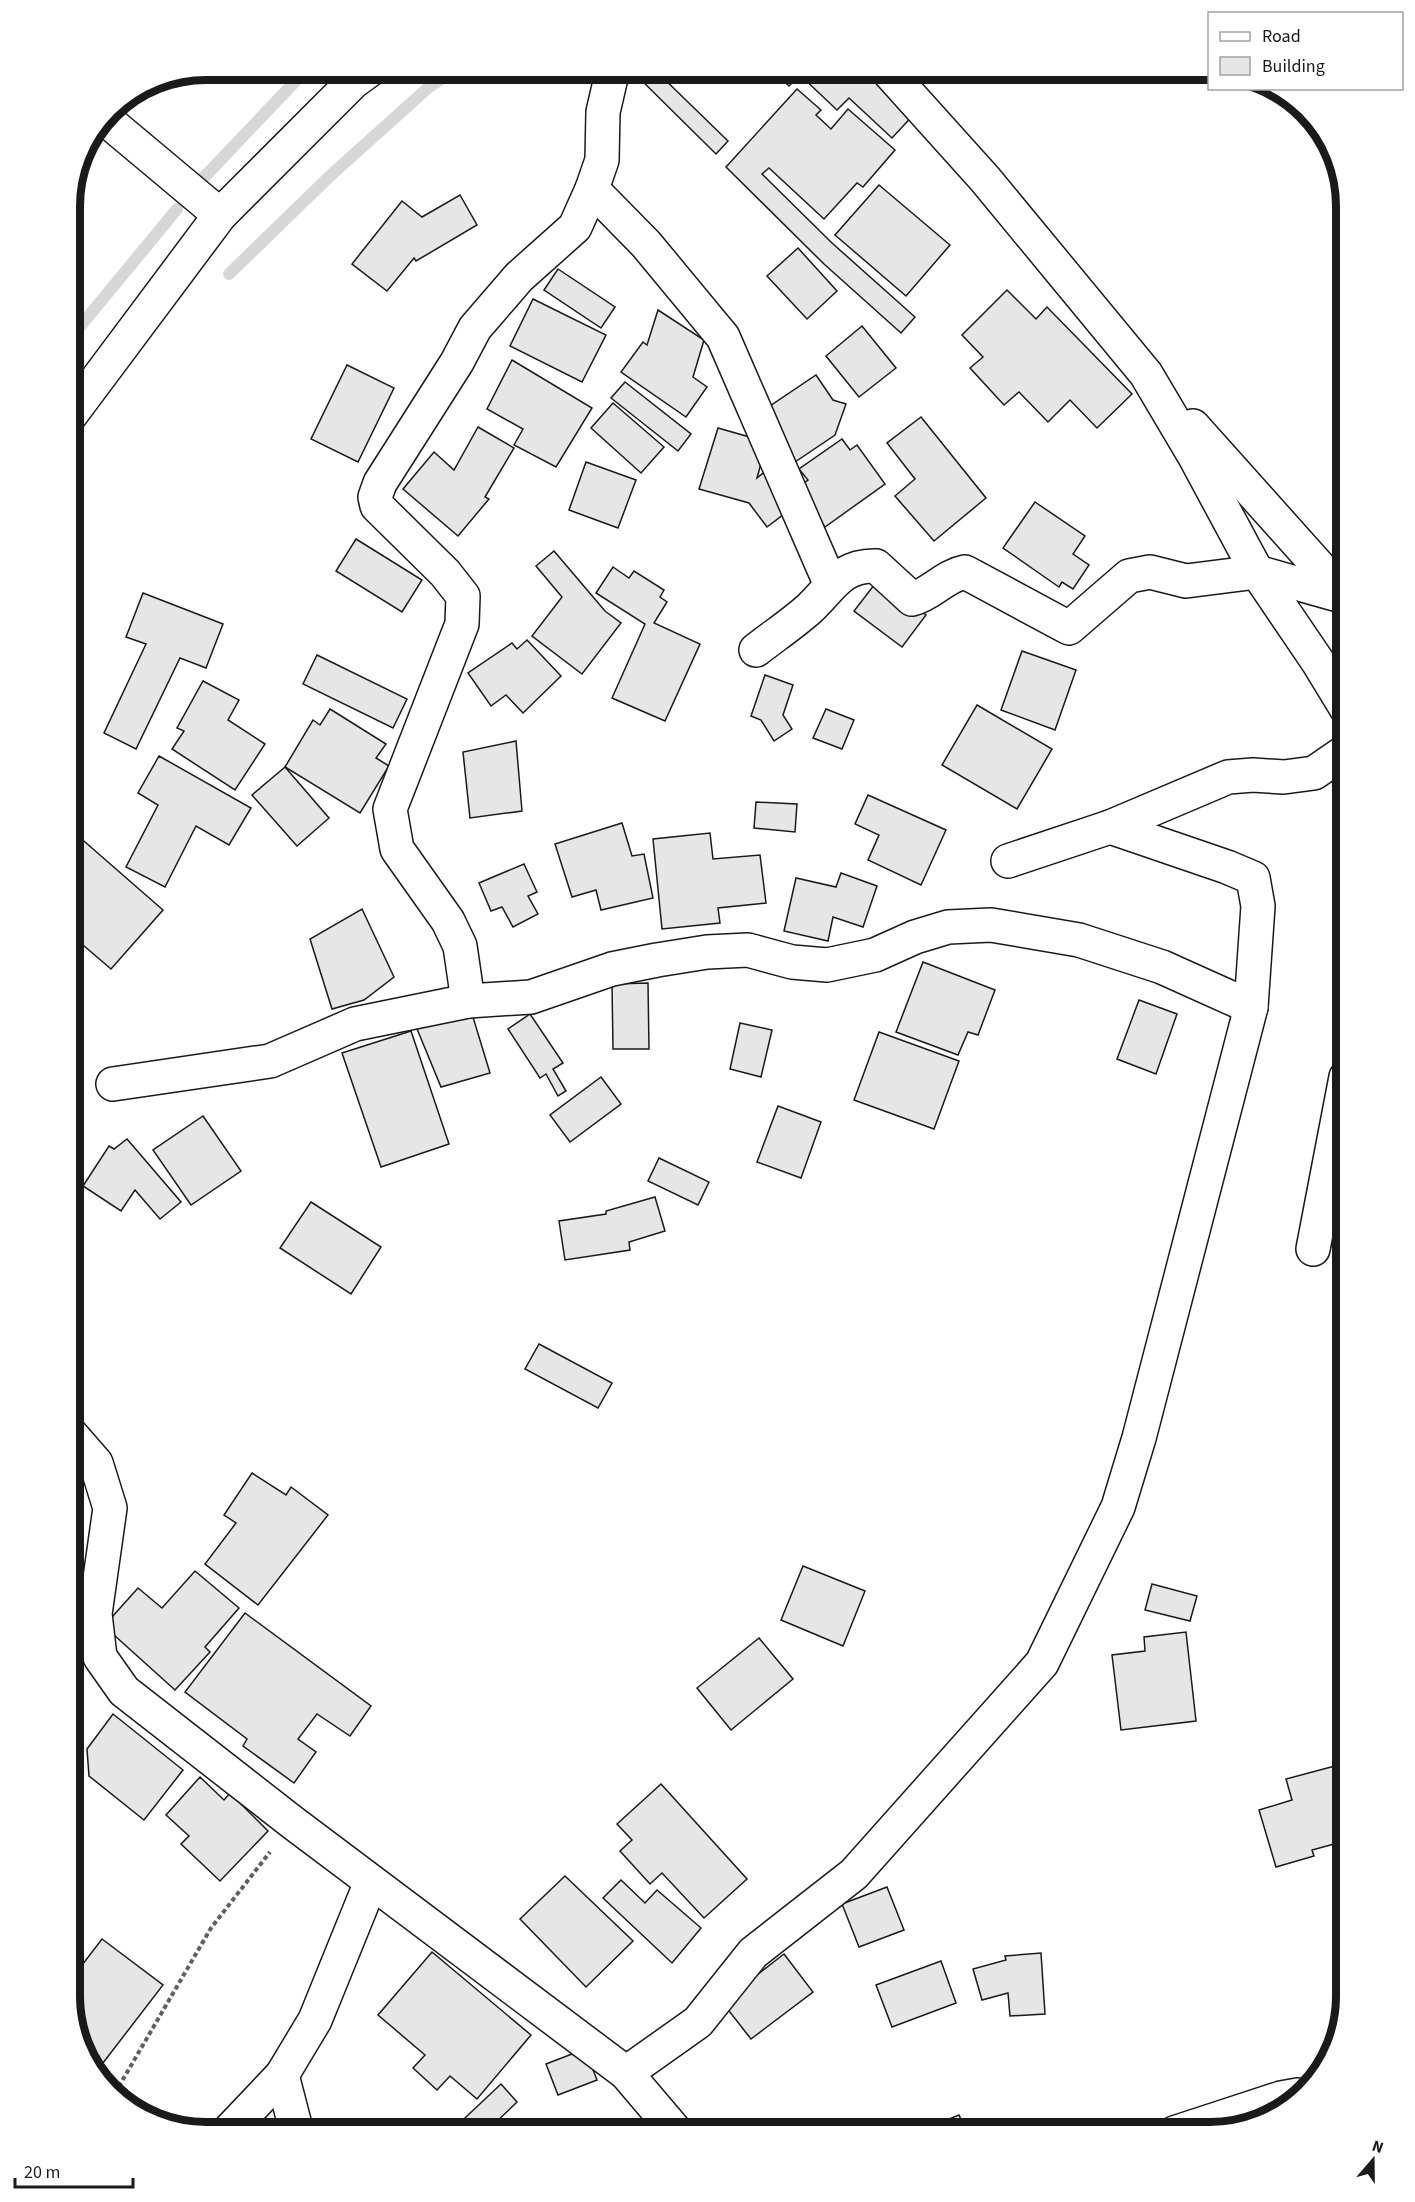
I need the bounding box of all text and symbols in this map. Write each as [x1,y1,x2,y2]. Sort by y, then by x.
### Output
legend [1208,12,1403,90]
text: Road [1262,24,1301,49]
text: Building [1262,54,1325,79]
north arrow [1343,2130,1403,2190]
text: N [1369,2135,1387,2159]
scale bar [15,2151,134,2189]
text: 20 m [24,2160,60,2185]

